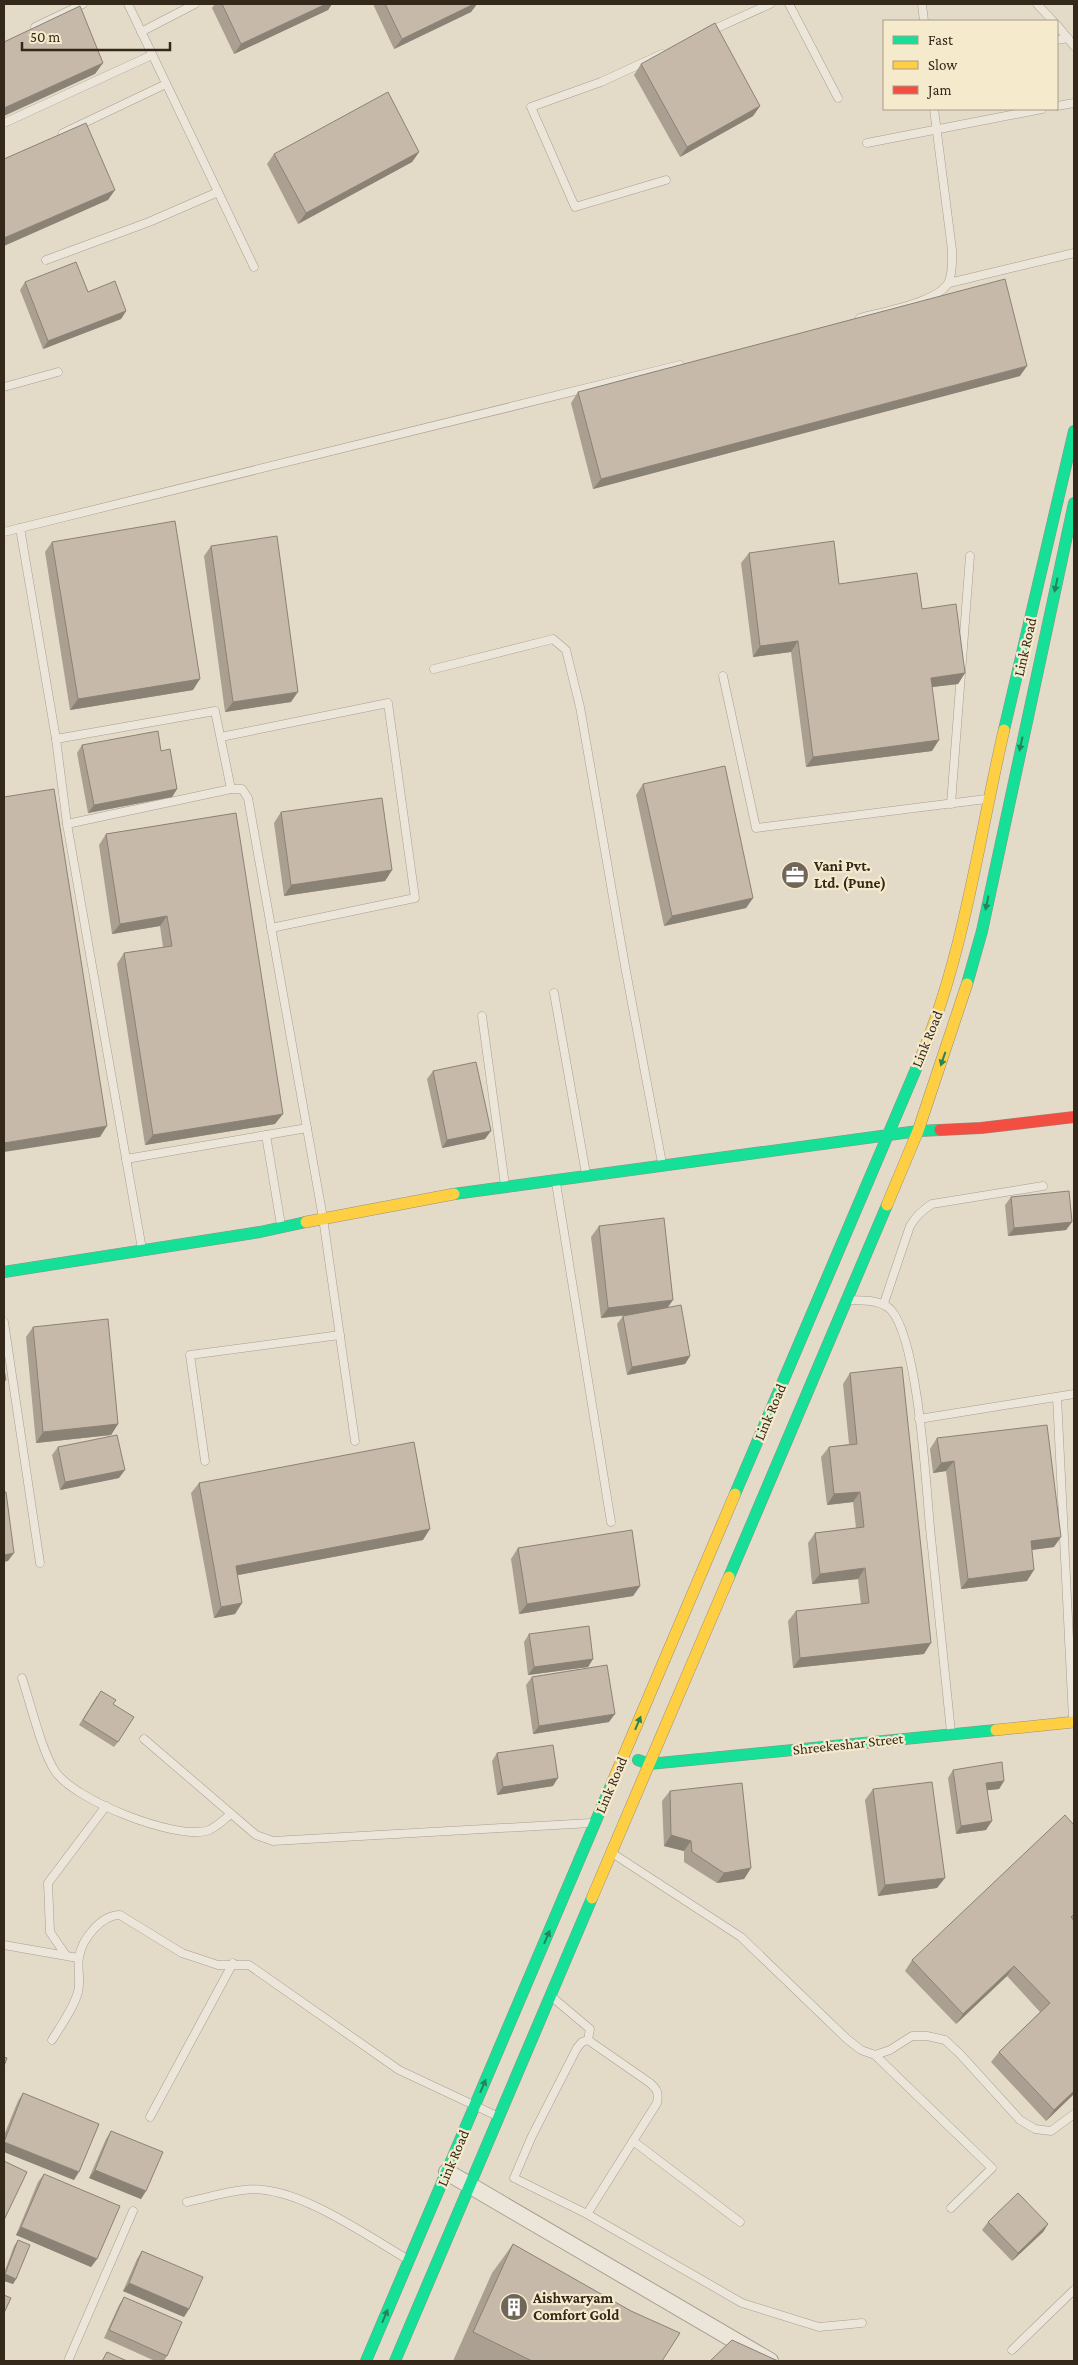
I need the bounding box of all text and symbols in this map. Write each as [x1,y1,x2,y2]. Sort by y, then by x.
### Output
scale bar [22,20,170,52]
legend [883,20,1058,110]
text: 50 m [30,29,60,45]
text: Fast [928,32,954,48]
text: Slow [928,57,958,73]
text: Jam [926,82,951,99]
one-way arrow [1051,577,1059,593]
street label: Link Road [1010,616,1040,678]
one-way arrow [1017,736,1025,751]
place label: Vani Pvt. Ltd. (Pune) [813,858,886,892]
office icon: Vani Pvt. Ltd. (Pune) [780,860,810,890]
one-way arrow [983,895,991,910]
street label: Link Road [908,1008,946,1070]
one-way arrow [938,1052,946,1067]
street label: Link Road [751,1381,789,1443]
one-way arrow [634,1716,642,1730]
street label: Shreekeshar Street [792,1730,905,1758]
street label: Link Road [592,1754,630,1816]
one-way arrow [543,1930,551,1944]
one-way arrow [480,2079,488,2093]
street label: Link Road [434,2127,472,2189]
place label: Aishwaryam Comfort Gold [532,2290,620,2323]
building icon: Aishwaryam Comfort Gold [499,2292,529,2322]
one-way arrow [382,2309,390,2323]

